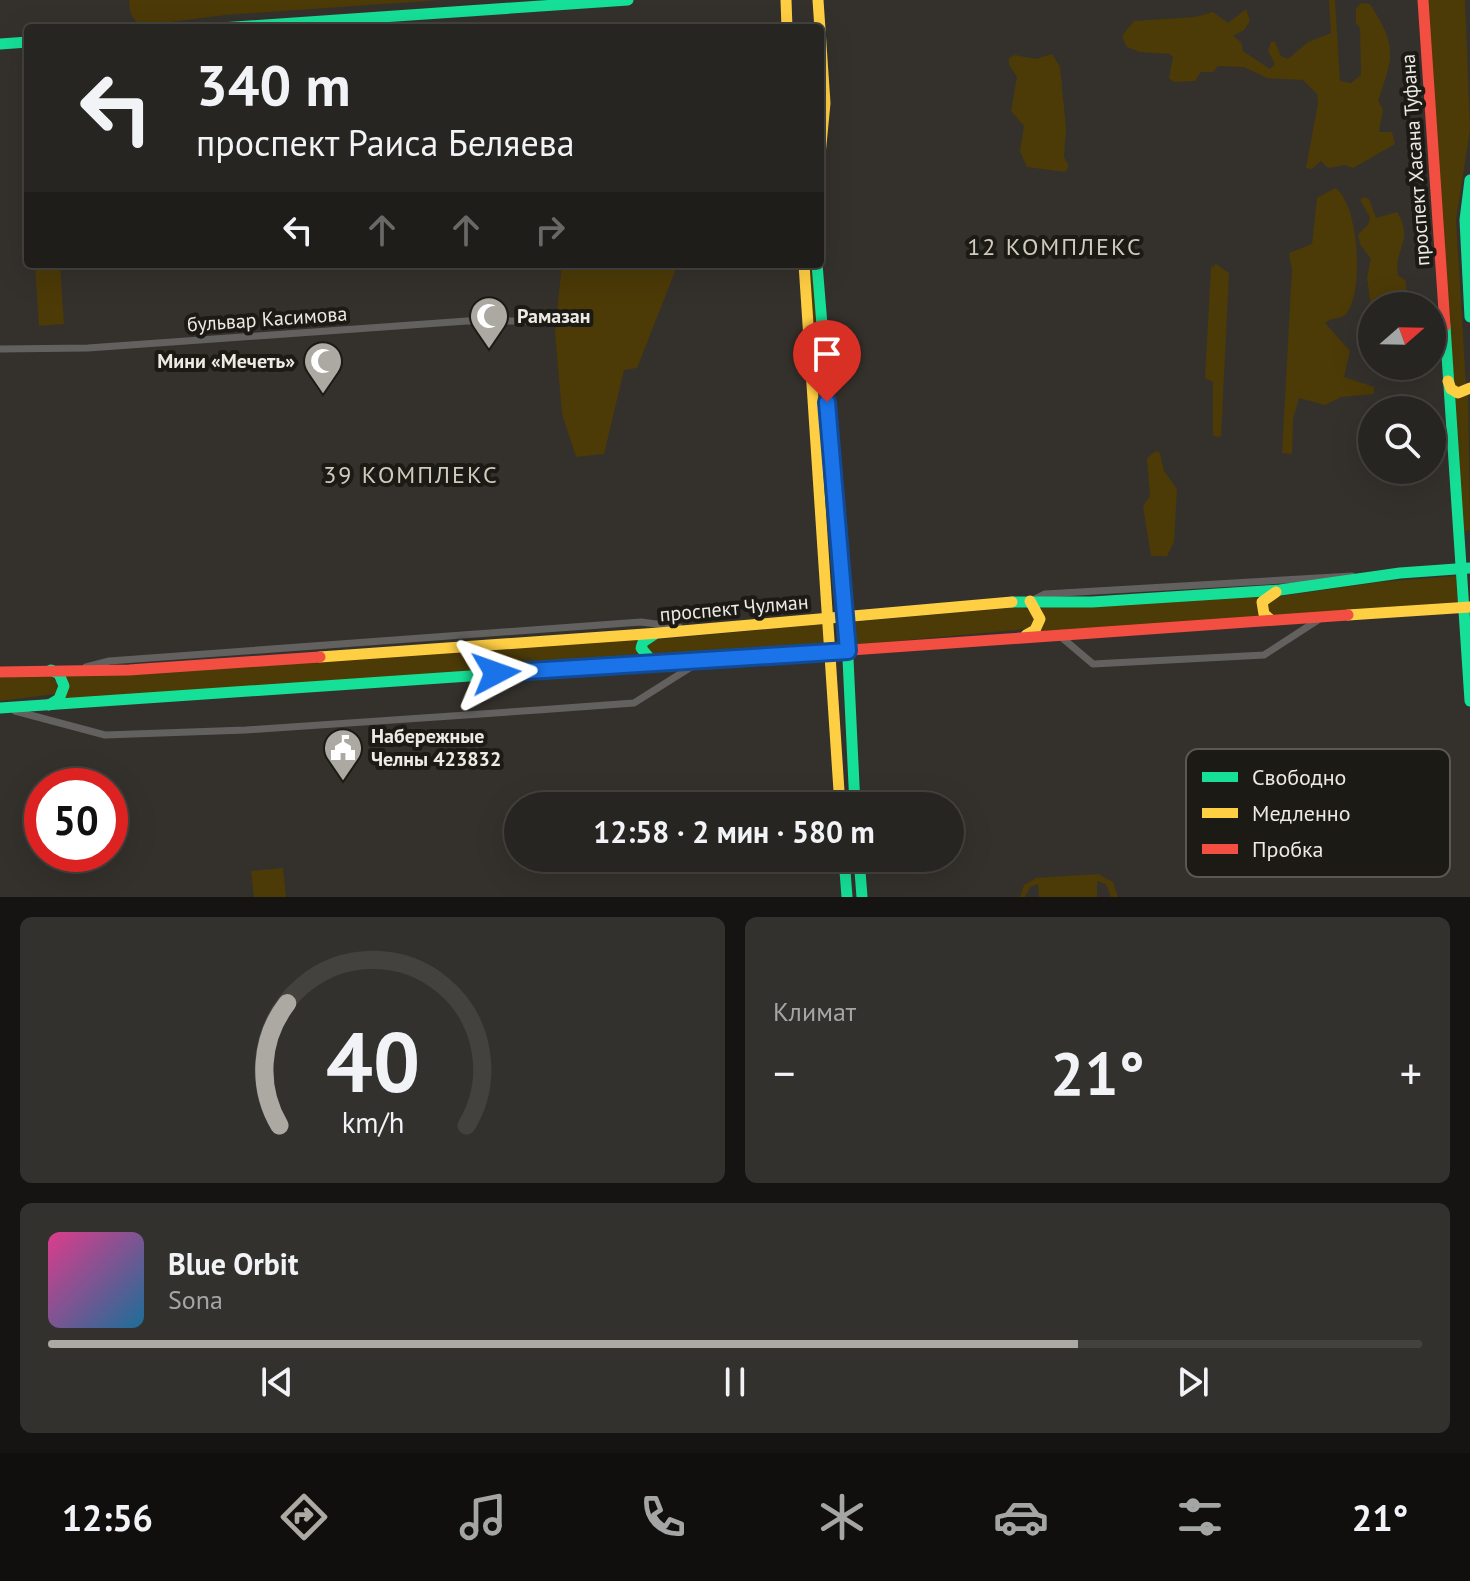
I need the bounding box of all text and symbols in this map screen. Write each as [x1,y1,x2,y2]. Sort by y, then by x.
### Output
text: 340 m [196,49,351,121]
street label: проспект Хасана Туфана [1395,53,1435,267]
icon: left [64,56,168,160]
text: проспект Раиса Беляева [196,119,575,166]
icon: left [276,208,320,252]
icon: ahead [360,208,404,252]
icon: ahead [444,208,488,252]
icon: right [528,208,572,252]
district label: 12 КОМПЛЕКС [967,231,1143,262]
north arrow [1358,292,1446,380]
map controls [1358,292,1446,484]
mosque icon: Рамазан [468,295,510,350]
street label: бульвар Касимова [186,300,348,338]
place label: Рамазан [517,303,590,329]
pin [793,320,861,402]
icon: arrive [805,332,849,376]
mosque icon: Мини «Мечеть» [302,340,344,395]
place label: Мини «Мечеть» [157,348,295,374]
button: search [1358,396,1446,484]
district label: 39 КОМПЛЕКС [323,459,499,490]
street label: проспект Чулман [659,589,809,627]
position arrow [454,631,538,715]
place label: Набережные Челны 423832 [371,723,501,772]
public building icon: Набережные Челны 423832 [322,727,364,782]
legend [1186,749,1450,877]
text: Свободно [1252,763,1346,791]
speed limit sign: 50 [24,768,128,872]
text: Медленно [1252,799,1350,827]
text: 12:58 · 2 мин · 580 m [593,812,875,851]
text: Пробка [1252,835,1323,863]
text: Климат [773,995,856,1028]
text: 40 [325,1007,420,1115]
text: 21° [1050,1034,1145,1112]
text: − [773,1044,795,1101]
text: + [1400,1044,1422,1101]
text: km/h [341,1104,404,1141]
text: Blue Orbit [168,1244,298,1283]
text: Sona [168,1283,223,1316]
icon: previous [255,1360,299,1404]
icon: pause [713,1360,757,1404]
icon: next [1171,1360,1215,1404]
icon: directions [276,1489,332,1545]
icon: music [455,1489,511,1545]
icon: phone [635,1489,691,1545]
icon: climate [814,1489,870,1545]
icon: car [993,1489,1049,1545]
icon: filters [1172,1489,1228,1545]
text: 12:56 [62,1494,153,1541]
text: 21° [1352,1494,1408,1541]

